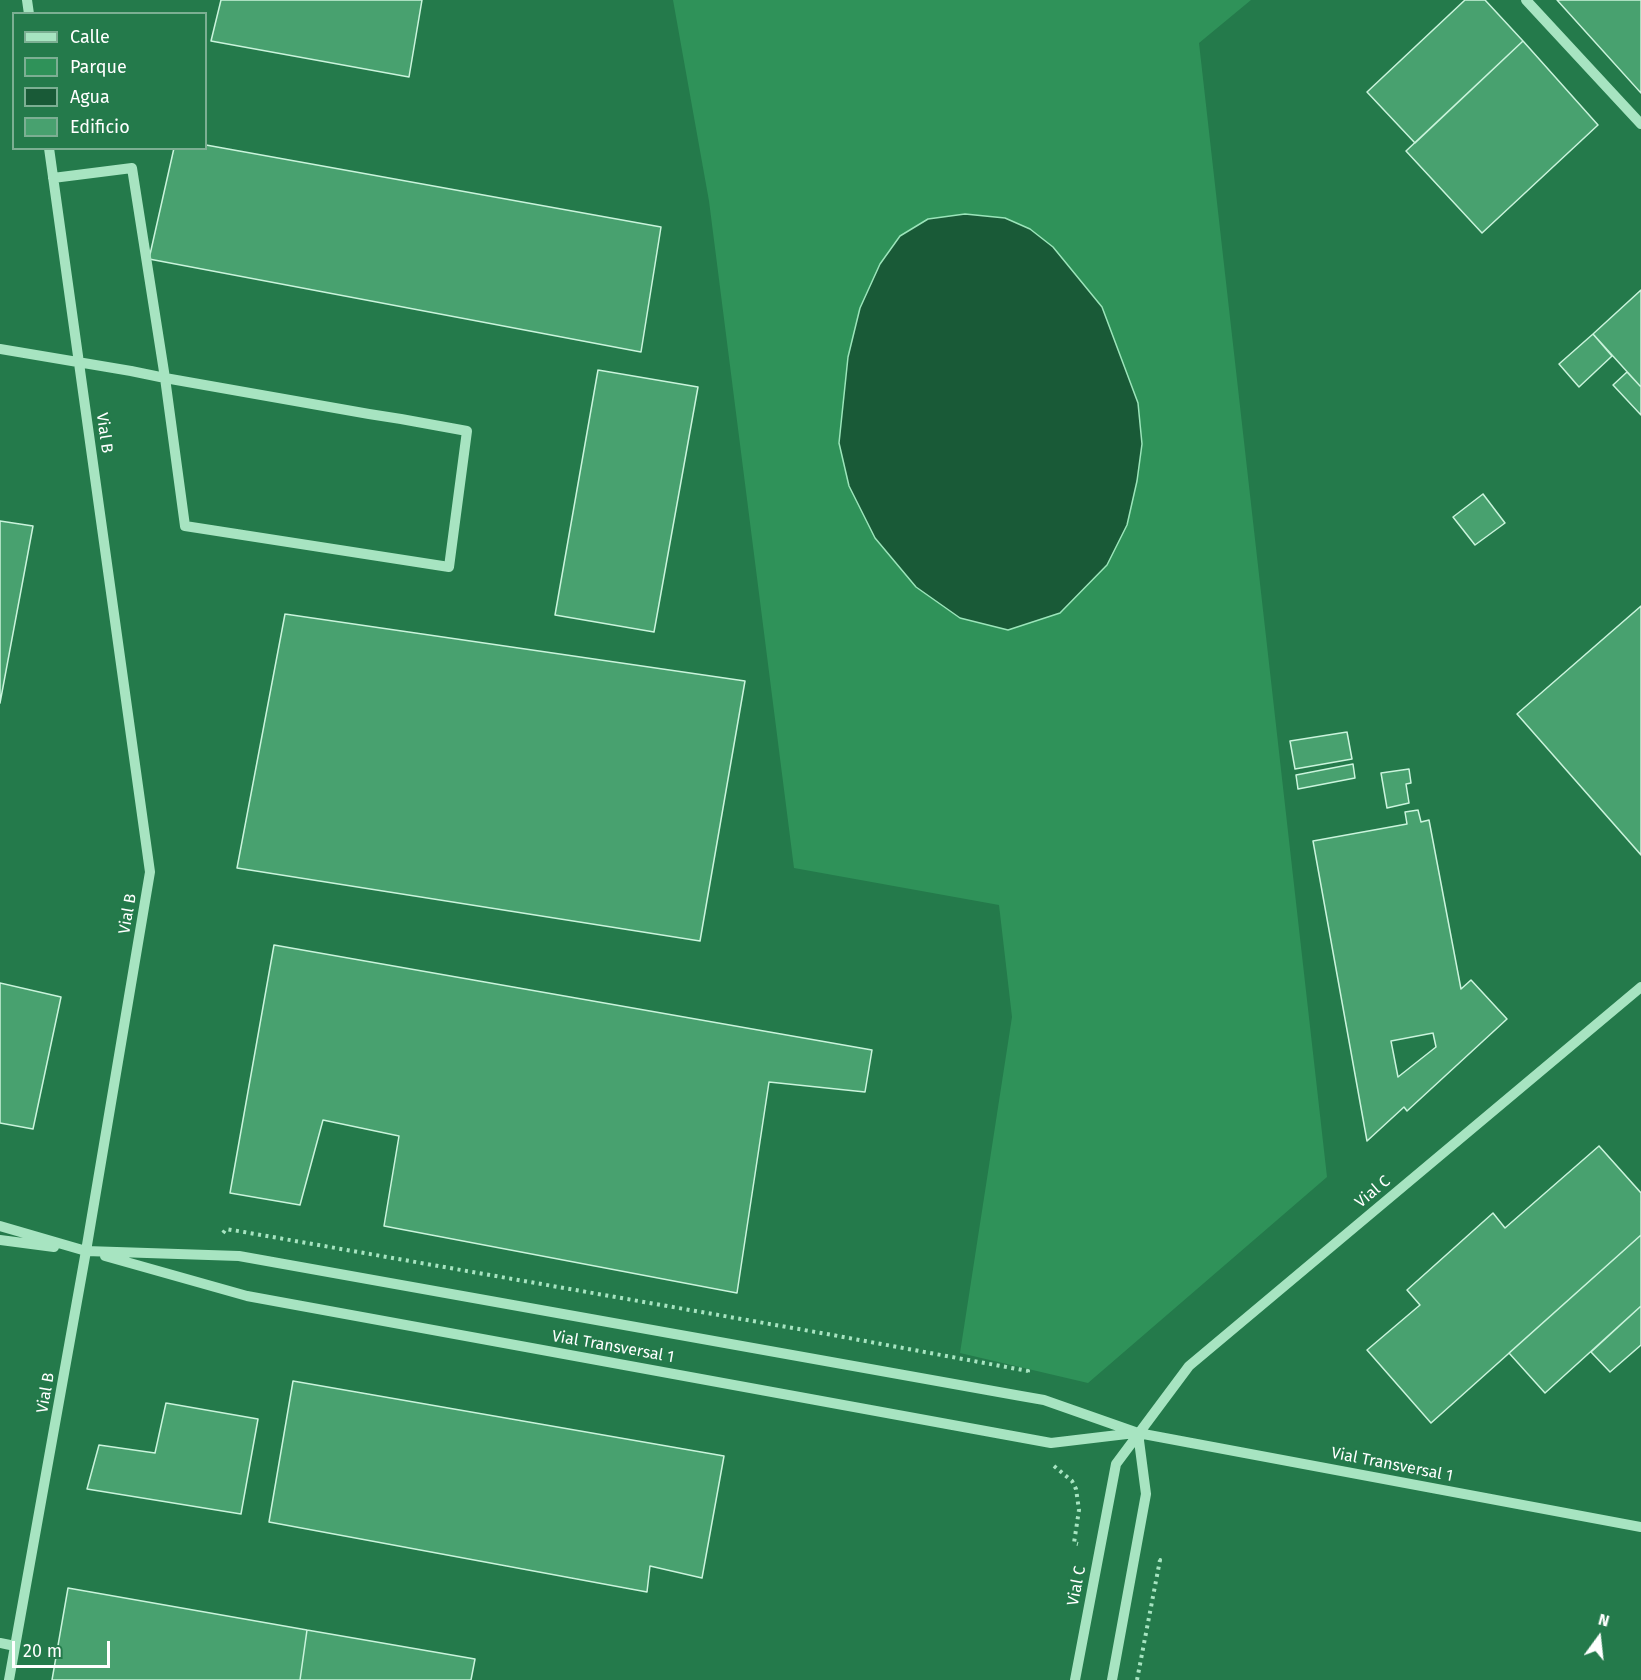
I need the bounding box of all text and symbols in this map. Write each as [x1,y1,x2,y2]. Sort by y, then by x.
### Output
legend [12,12,207,150]
text: Calle [70,26,110,48]
text: Parque [70,56,127,78]
text: Agua [70,86,110,108]
text: Edificio [70,116,130,138]
street label: Vial B [92,412,116,454]
street label: Vial B [115,892,141,936]
street label: Vial C [1352,1172,1394,1212]
street label: Vial Transversal 1 [550,1327,676,1367]
street label: Vial B [33,1371,59,1415]
street label: Vial Transversal 1 [1329,1444,1455,1486]
street label: Vial C [1064,1565,1090,1607]
north arrow [1569,1608,1629,1668]
text: N [1596,1610,1611,1631]
scale bar [15,1629,112,1667]
text: 20 m [23,1640,62,1662]

